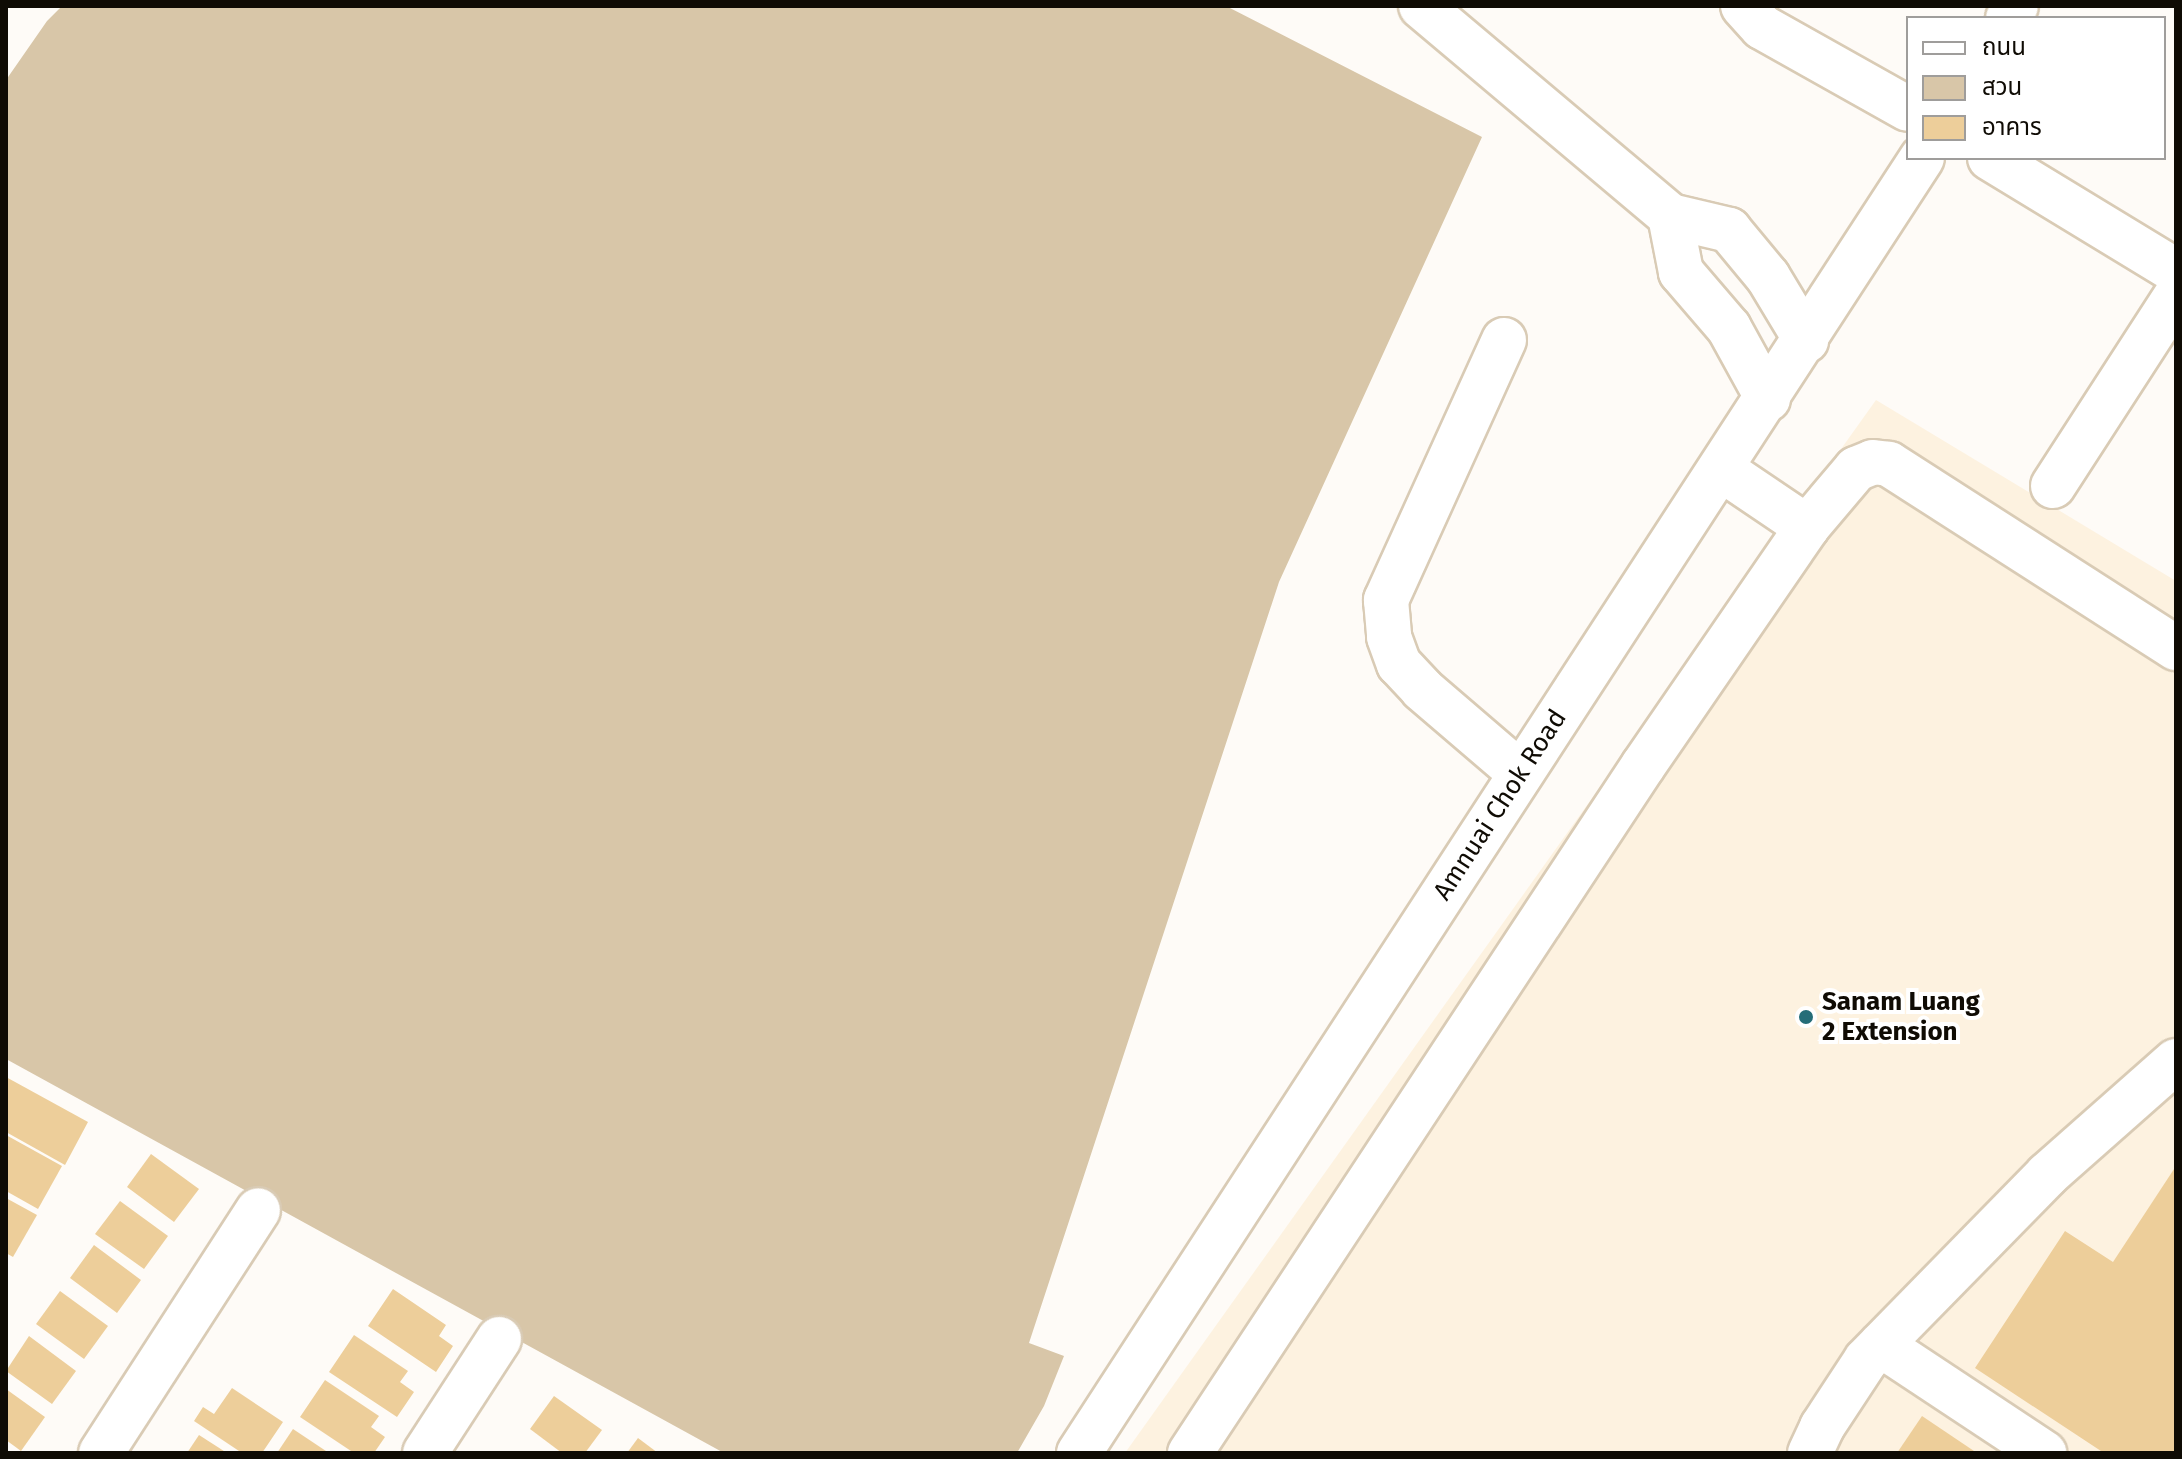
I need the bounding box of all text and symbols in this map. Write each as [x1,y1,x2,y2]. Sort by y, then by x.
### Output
legend [1906,16,2166,160]
text: ถนน [1982,33,2026,61]
text: สวน [1982,73,2022,101]
text: อาคาร [1982,113,2042,141]
street label: Amnuai Chok Road [1427,704,1573,906]
place label: Sanam Luang 2 Extension [1822,986,1980,1048]
marker: Sanam Luang 2 Extension [1797,1008,1815,1026]

